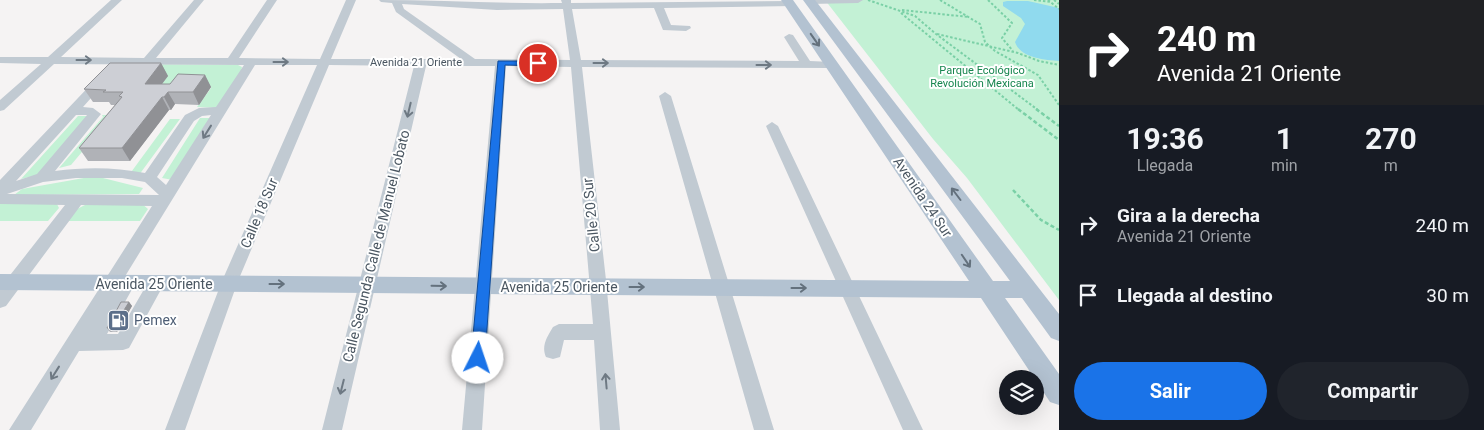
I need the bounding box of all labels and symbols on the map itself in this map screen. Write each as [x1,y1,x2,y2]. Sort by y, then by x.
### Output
one-way arrow [810,33,820,47]
pin [517,42,559,84]
one-way arrow [75,55,91,65]
street label: Avenida 21 Oriente [370,56,462,69]
one-way arrow [273,57,289,66]
one-way arrow [593,59,609,68]
one-way arrow [755,60,771,69]
park label: Parque Ecológico Revolución Mexicana [930,64,1034,90]
one-way arrow [404,101,413,117]
one-way arrow [202,125,212,139]
street label: Calle Segunda Calle de Manuel Lobato [339,128,413,364]
street label: Avenida 24 Sur [890,154,956,240]
street label: Calle 18 Sur [237,175,281,250]
street label: Calle 20 Sur [579,177,603,253]
one-way arrow [951,187,961,201]
one-way arrow [961,253,971,267]
street label: Avenida 25 Oriente [95,276,213,292]
one-way arrow [268,279,285,289]
street label: Avenida 25 Oriente [500,279,618,295]
one-way arrow [431,281,447,290]
one-way arrow [628,282,645,292]
one-way arrow [791,283,807,293]
fuel station icon: Pemex [106,308,130,332]
place label: Pemex [134,312,177,328]
position arrow [451,331,503,383]
one-way arrow [50,366,60,380]
one-way arrow [601,374,611,390]
one-way arrow [337,378,347,394]

